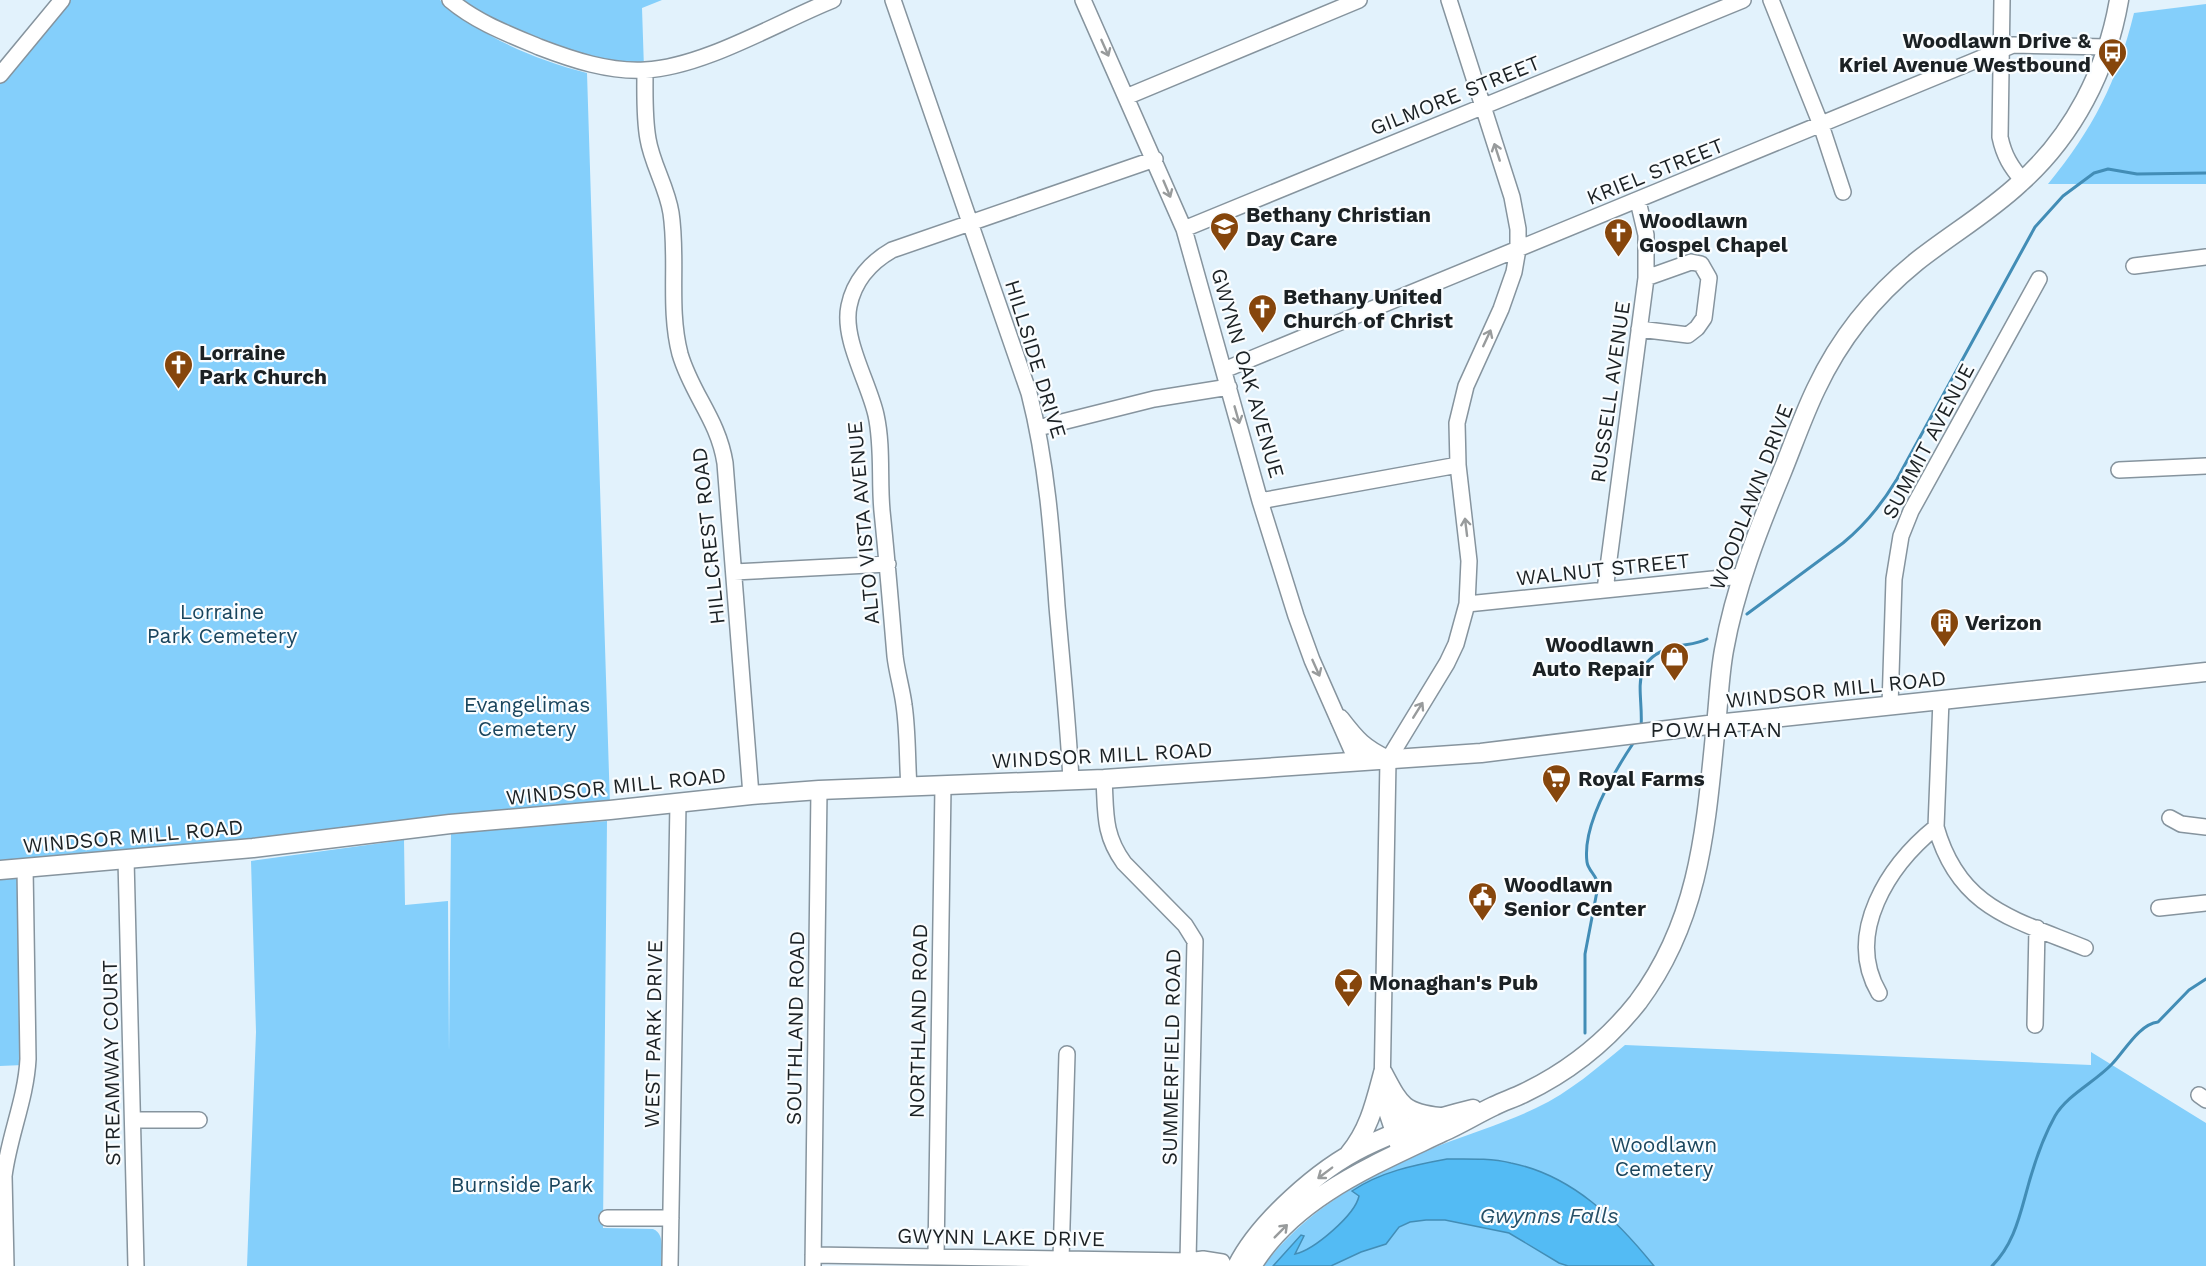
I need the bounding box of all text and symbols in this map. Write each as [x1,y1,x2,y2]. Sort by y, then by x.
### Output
place label: Woodlawn Drive & Kriel Avenue Westbound [1839,28,2091,77]
bus stop icon: Woodlawn Drive & Kriel Avenue Westbound [2096,36,2128,78]
one-way arrow [1099,39,1111,57]
street label: GILMORE STREET [1366,49,1544,141]
street label: KRIEL STREET [1583,132,1727,210]
one-way arrow [1491,143,1502,162]
one-way arrow [1162,179,1173,197]
place label: Bethany Christian Day Care [1246,202,1431,251]
place label: Woodlawn Gospel Chapel [1639,208,1788,257]
school or university icon: Bethany Christian Day Care [1209,210,1241,252]
church icon: Woodlawn Gospel Chapel [1602,216,1634,258]
street label: GWYNN OAK AVENUE [1206,265,1290,481]
street label: HILLSIDE DRIVE [1000,277,1072,441]
place label: Bethany United Church of Christ [1283,284,1453,333]
church icon: Bethany United Church of Christ [1246,292,1278,334]
street label: RUSSELL AVENUE [1585,299,1635,485]
one-way arrow [1482,330,1494,348]
place label: Lorraine Park Church [199,340,327,389]
church icon: Lorraine Park Church [162,348,194,390]
street label: SUMMIT AVENUE [1877,359,1979,523]
street label: WOODLAWN DRIVE [1704,400,1798,594]
one-way arrow [1231,405,1243,424]
street label: ALTO VISTA AVENUE [842,420,884,626]
street label: HILLCREST ROAD [686,446,730,626]
one-way arrow [1460,518,1471,537]
street label: WALNUT STREET [1515,547,1691,591]
park label: Lorraine Park Cemetery [147,599,297,648]
building icon: Verizon [1928,606,1960,648]
place label: Verizon [1965,610,2042,635]
place label: Woodlawn Auto Repair [1532,632,1654,681]
shop icon: Woodlawn Auto Repair [1659,640,1691,682]
one-way arrow [1312,659,1323,677]
street label: WINDSOR MILL ROAD [1725,665,1947,713]
park label: Evangelimas Cemetery [464,692,590,741]
one-way arrow [1413,702,1425,719]
district label: POWHATAN [1650,717,1784,742]
street label: WINDSOR MILL ROAD [991,737,1213,773]
street label: WINDSOR MILL ROAD [505,762,727,810]
supermarket icon: Royal Farms [1541,762,1573,804]
place label: Royal Farms [1578,766,1705,791]
street label: WINDSOR MILL ROAD [22,814,244,858]
place label: Woodlawn Senior Center [1504,872,1646,921]
public building icon: Woodlawn Senior Center [1467,880,1499,922]
street label: NORTHLAND ROAD [904,923,932,1119]
street label: SOUTHLAND ROAD [781,931,809,1125]
street label: WEST PARK DRIVE [639,940,667,1128]
street label: SUMMERFIELD ROAD [1157,948,1185,1166]
street label: STREAMWAY COURT [97,959,125,1166]
bar icon: Monaghan's Pub [1332,966,1364,1008]
place label: Monaghan's Pub [1369,970,1538,995]
park label: Woodlawn Cemetery [1611,1132,1717,1181]
one-way arrow [1317,1167,1333,1180]
park label: Burnside Park [451,1172,593,1197]
water label: Gwynns Falls [1479,1203,1619,1228]
street label: GWYNN LAKE DRIVE [897,1223,1105,1251]
one-way arrow [1274,1223,1289,1238]

